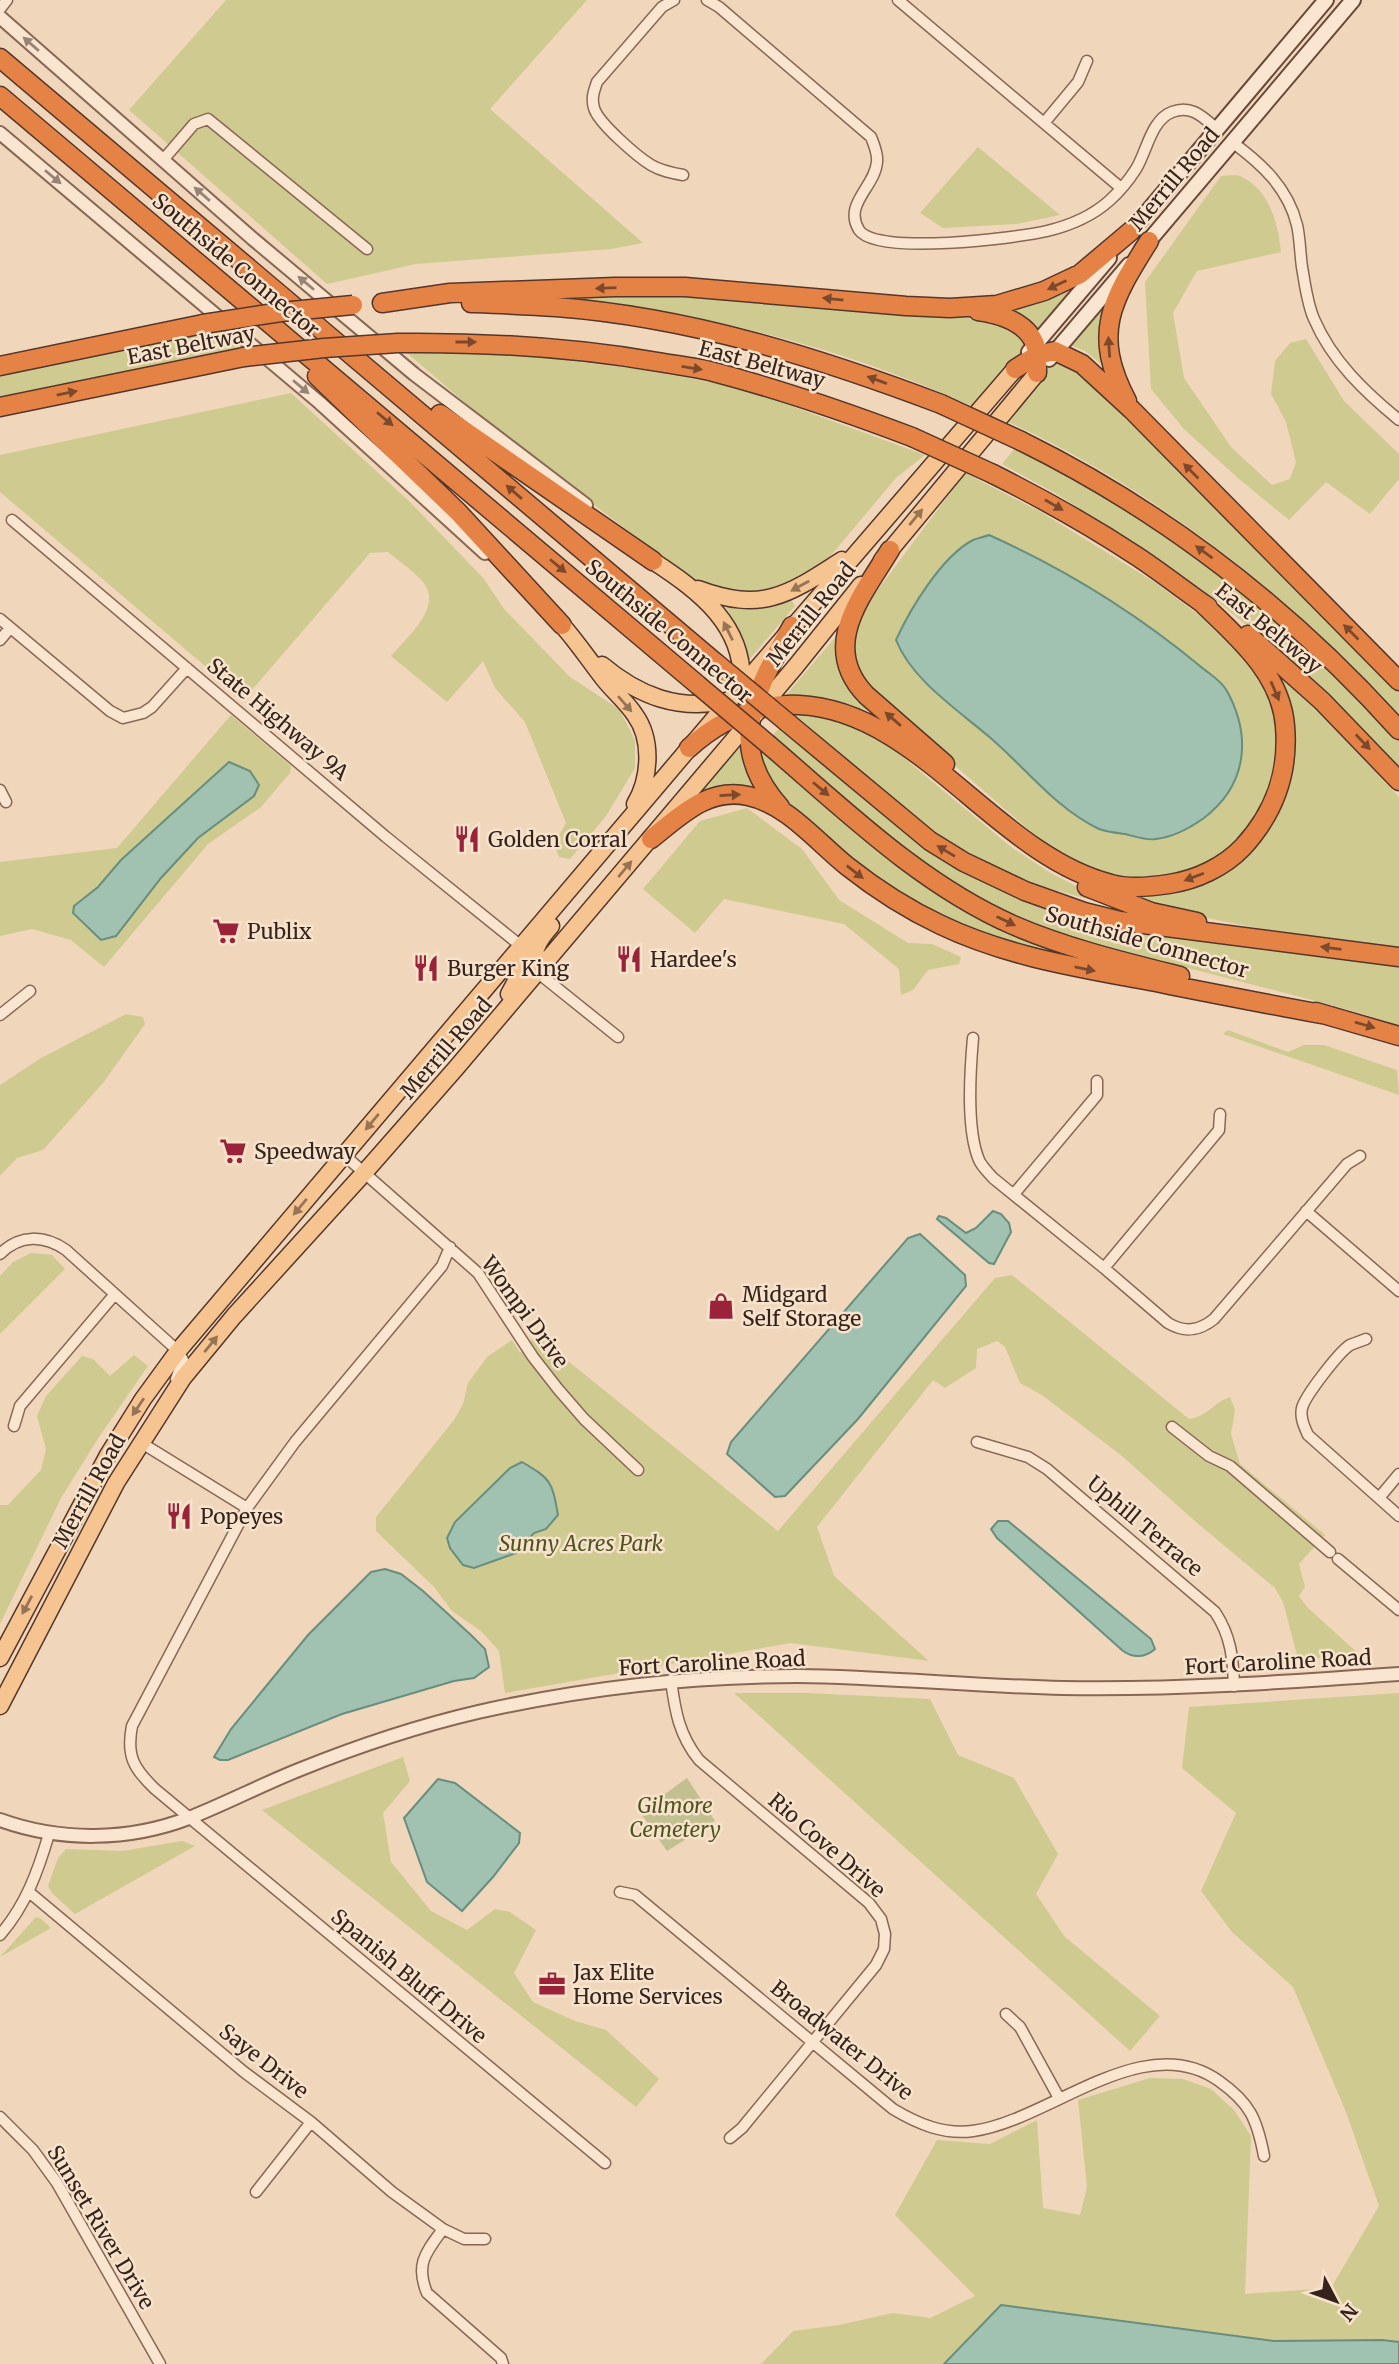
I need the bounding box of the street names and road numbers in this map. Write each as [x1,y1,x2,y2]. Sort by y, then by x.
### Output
street label: Merrill Road [1123,122,1225,236]
street label: Southside Connector [147,187,325,343]
street label: East Beltway [125,319,258,371]
street label: East Beltway [696,334,829,394]
street label: Southside Connector [580,553,758,709]
street label: Merrill Road [761,556,861,672]
street label: East Beltway [1210,577,1329,680]
street label: State Highway 9A [202,652,355,786]
street label: Southside Connector [1042,900,1252,984]
street label: Merrill Road [394,991,498,1105]
street label: Wompi Drive [475,1250,575,1373]
street label: Merrill Road [47,1429,132,1553]
street label: Uphill Terrace [1082,1470,1208,1582]
street label: Fort Caroline Road [1184,1644,1372,1680]
street label: Fort Caroline Road [618,1645,806,1681]
street label: Rio Cove Drive [763,1787,891,1903]
street label: Spanish Bluff Drive [326,1903,492,2049]
street label: Broadwater Drive [765,1974,919,2106]
street label: Saye Drive [214,2018,314,2104]
street label: Sunset River Drive [41,2140,161,2314]

